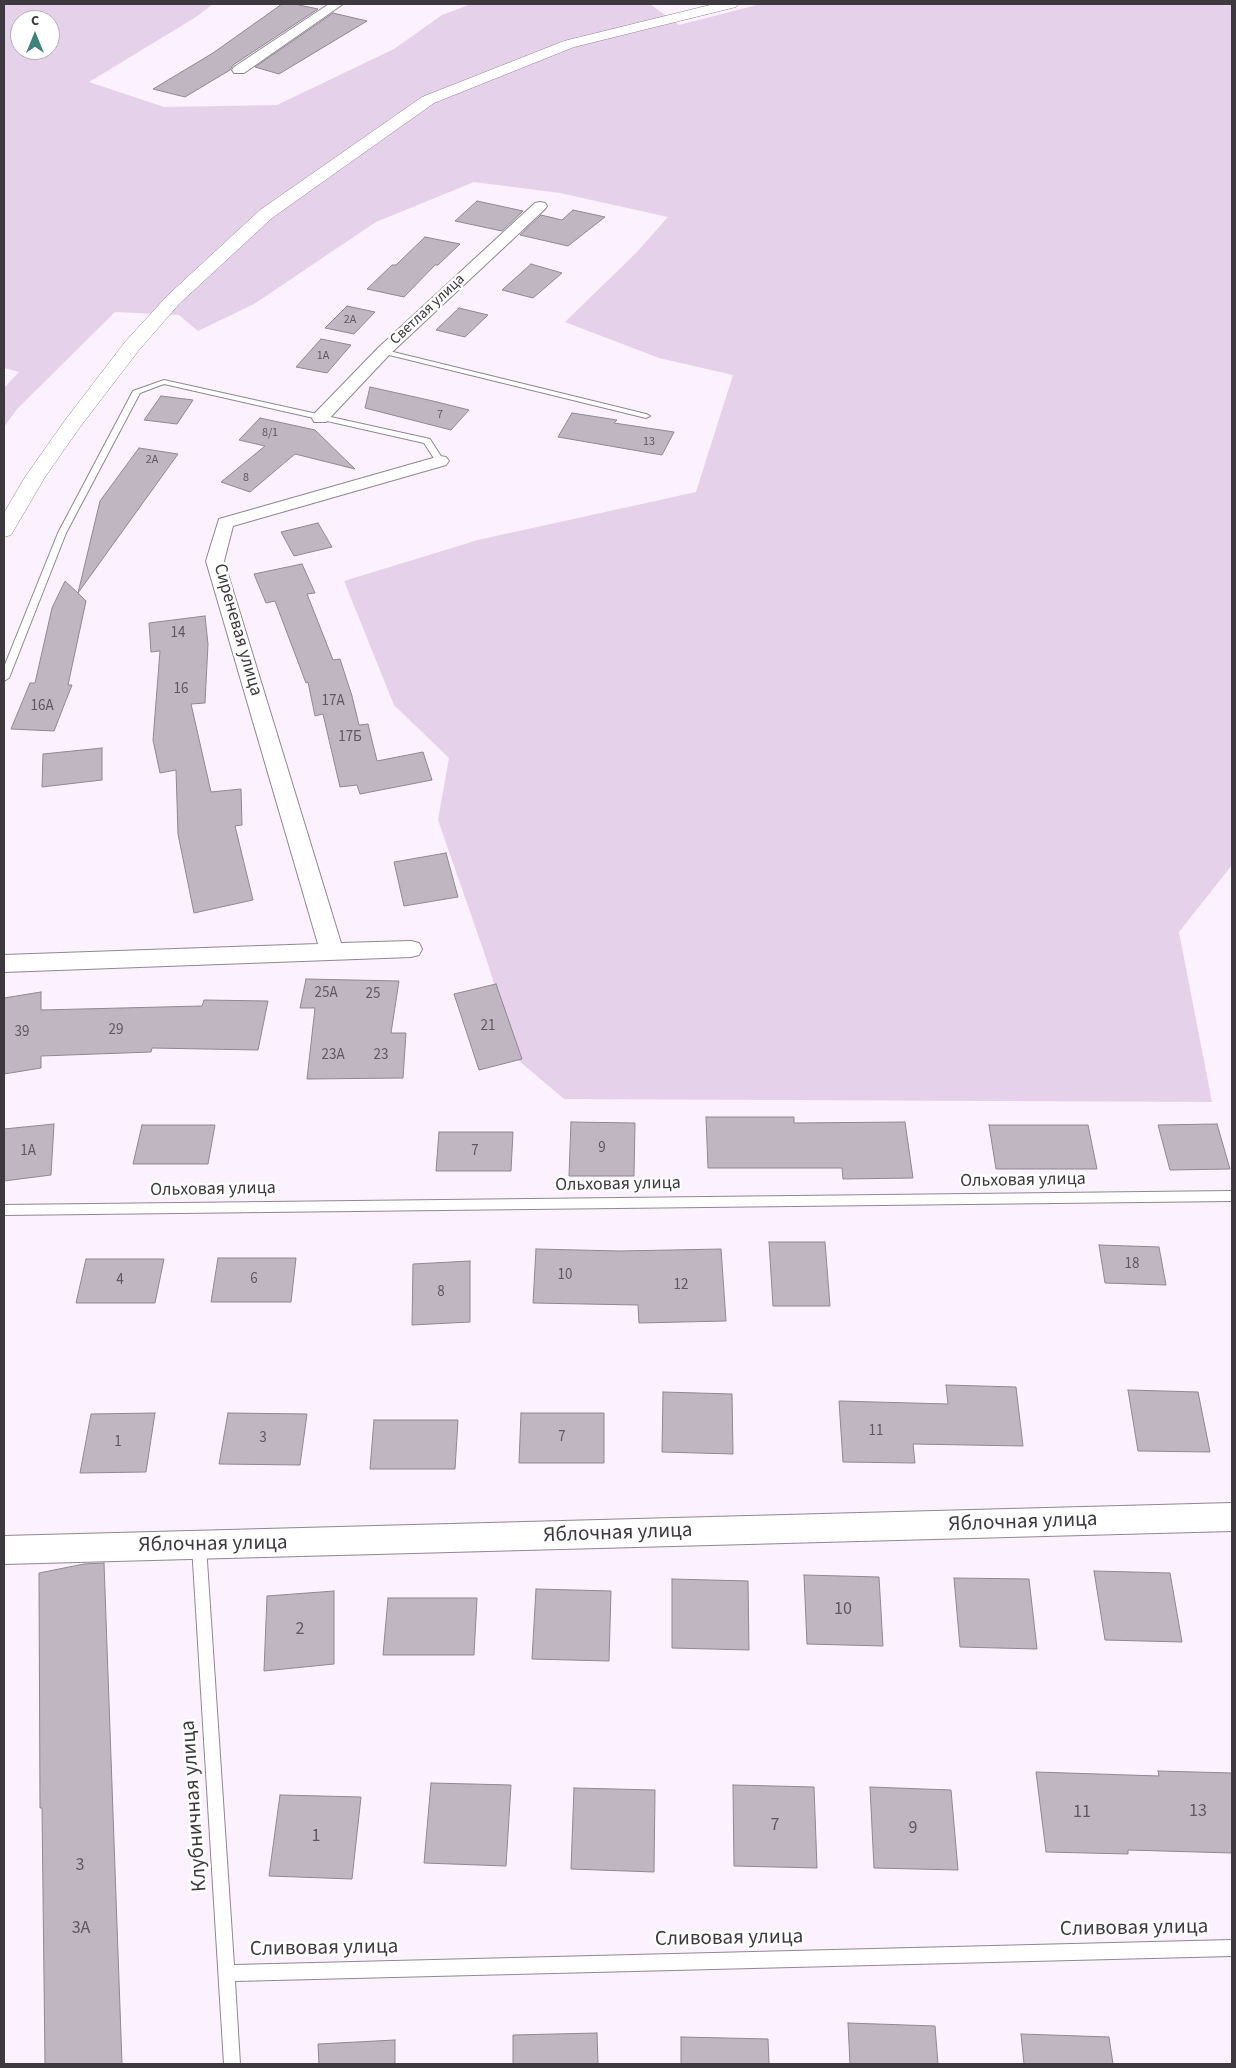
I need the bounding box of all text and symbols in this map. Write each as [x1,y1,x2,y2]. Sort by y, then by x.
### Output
north arrow [10,10,60,60]
text: С [31,11,39,31]
street label: Светлая улица [387,271,469,349]
house number: 2А [344,313,356,327]
house number: 1А [317,349,329,363]
house number: 7 [437,408,443,422]
house number: 8/1 [262,426,278,440]
house number: 13 [643,435,655,449]
house number: 2А [146,453,158,467]
house number: 8 [243,471,249,485]
street label: Сиреневая улица [208,561,266,699]
house number: 14 [171,625,185,643]
house number: 16 [174,681,188,699]
house number: 17А [321,693,345,711]
house number: 16А [30,698,54,716]
house number: 17Б [338,729,362,747]
house number: 25А [314,985,338,1003]
house number: 25 [366,986,380,1004]
house number: 21 [481,1018,495,1036]
house number: 29 [109,1022,123,1040]
house number: 39 [15,1024,29,1042]
house number: 23А [321,1047,345,1065]
house number: 23 [374,1047,388,1065]
house number: 9 [598,1140,606,1158]
house number: 1А [20,1143,36,1161]
house number: 7 [471,1143,479,1161]
street label: Ольховая улица [960,1169,1086,1193]
street label: Ольховая улица [555,1173,681,1197]
street label: Ольховая улица [150,1178,276,1202]
house number: 18 [1125,1256,1139,1274]
house number: 10 [558,1267,572,1285]
house number: 6 [250,1271,258,1289]
house number: 4 [116,1272,124,1290]
house number: 12 [674,1277,688,1295]
house number: 8 [437,1284,445,1302]
house number: 11 [869,1423,883,1441]
house number: 7 [558,1429,566,1447]
house number: 3 [259,1430,267,1448]
house number: 1 [114,1434,122,1452]
street label: Яблочная улица [948,1508,1098,1538]
street label: Яблочная улица [543,1519,693,1549]
street label: Яблочная улица [138,1531,288,1559]
house number: 10 [834,1599,852,1621]
house number: 2 [296,1619,304,1641]
street label: Клубничная улица [176,1719,214,1893]
house number: 13 [1189,1801,1207,1823]
house number: 11 [1073,1802,1091,1824]
house number: 7 [771,1815,779,1837]
house number: 9 [909,1818,917,1840]
house number: 1 [312,1826,320,1848]
house number: 3 [76,1855,84,1877]
street label: Сливовая улица [1060,1915,1208,1943]
house number: 3А [72,1918,90,1940]
street label: Сливовая улица [655,1925,803,1953]
street label: Сливовая улица [250,1935,398,1963]

